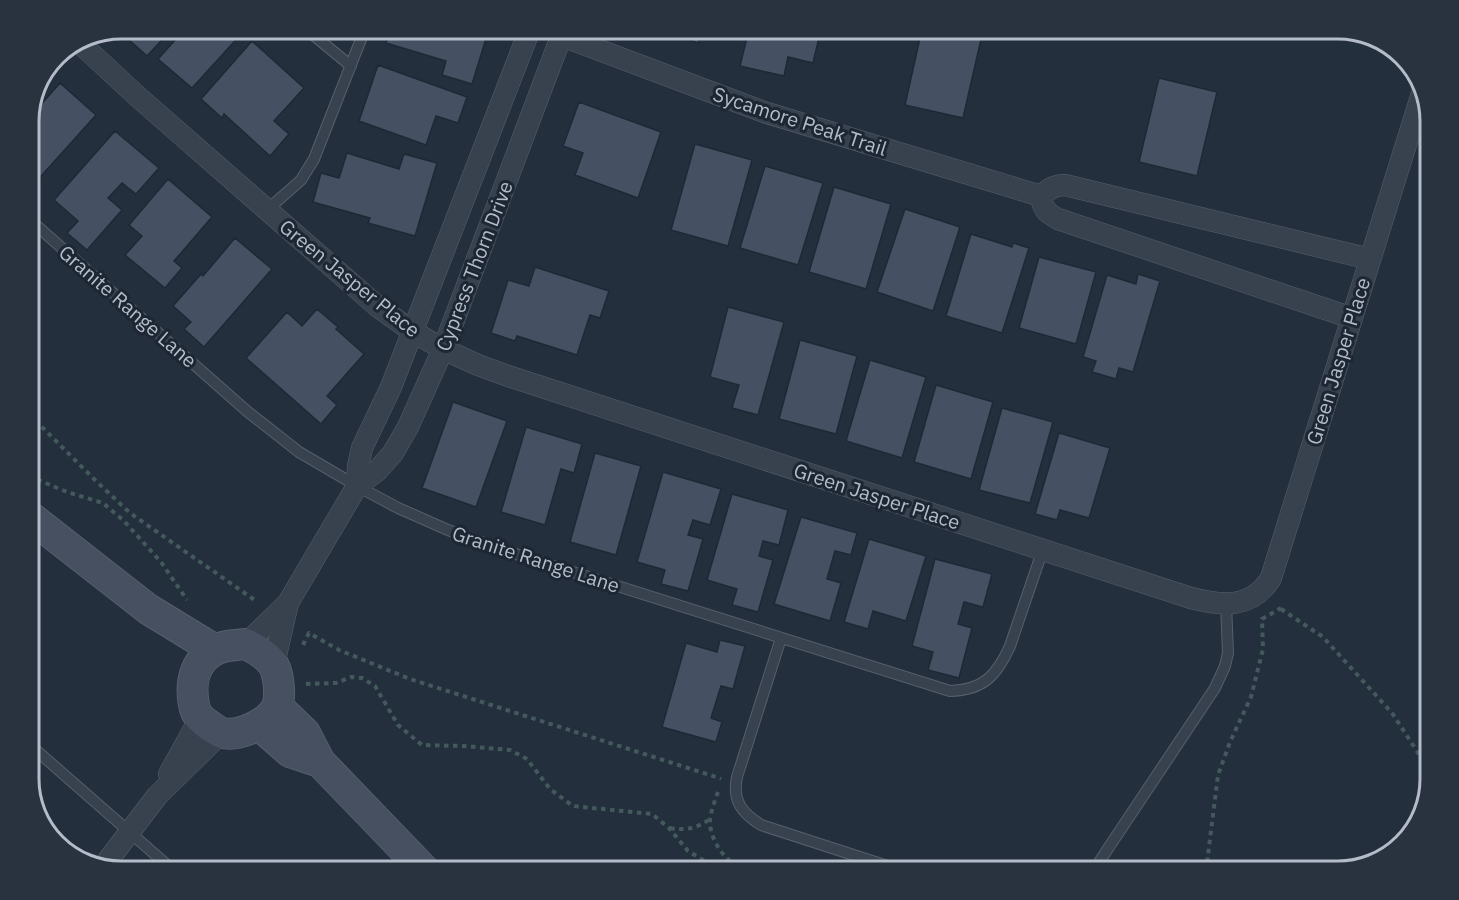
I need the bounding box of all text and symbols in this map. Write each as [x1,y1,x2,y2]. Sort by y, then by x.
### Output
street label: Sycamore Peak Trail [710,80,890,162]
street label: Cypress Thorn Drive [429,177,519,355]
street label: Green Jasper Place [274,213,426,343]
street label: Granite Range Lane [53,239,203,373]
street label: Green Jasper Place [1300,274,1376,448]
street label: Green Jasper Place [790,456,964,536]
street label: Granite Range Lane [449,519,623,599]

